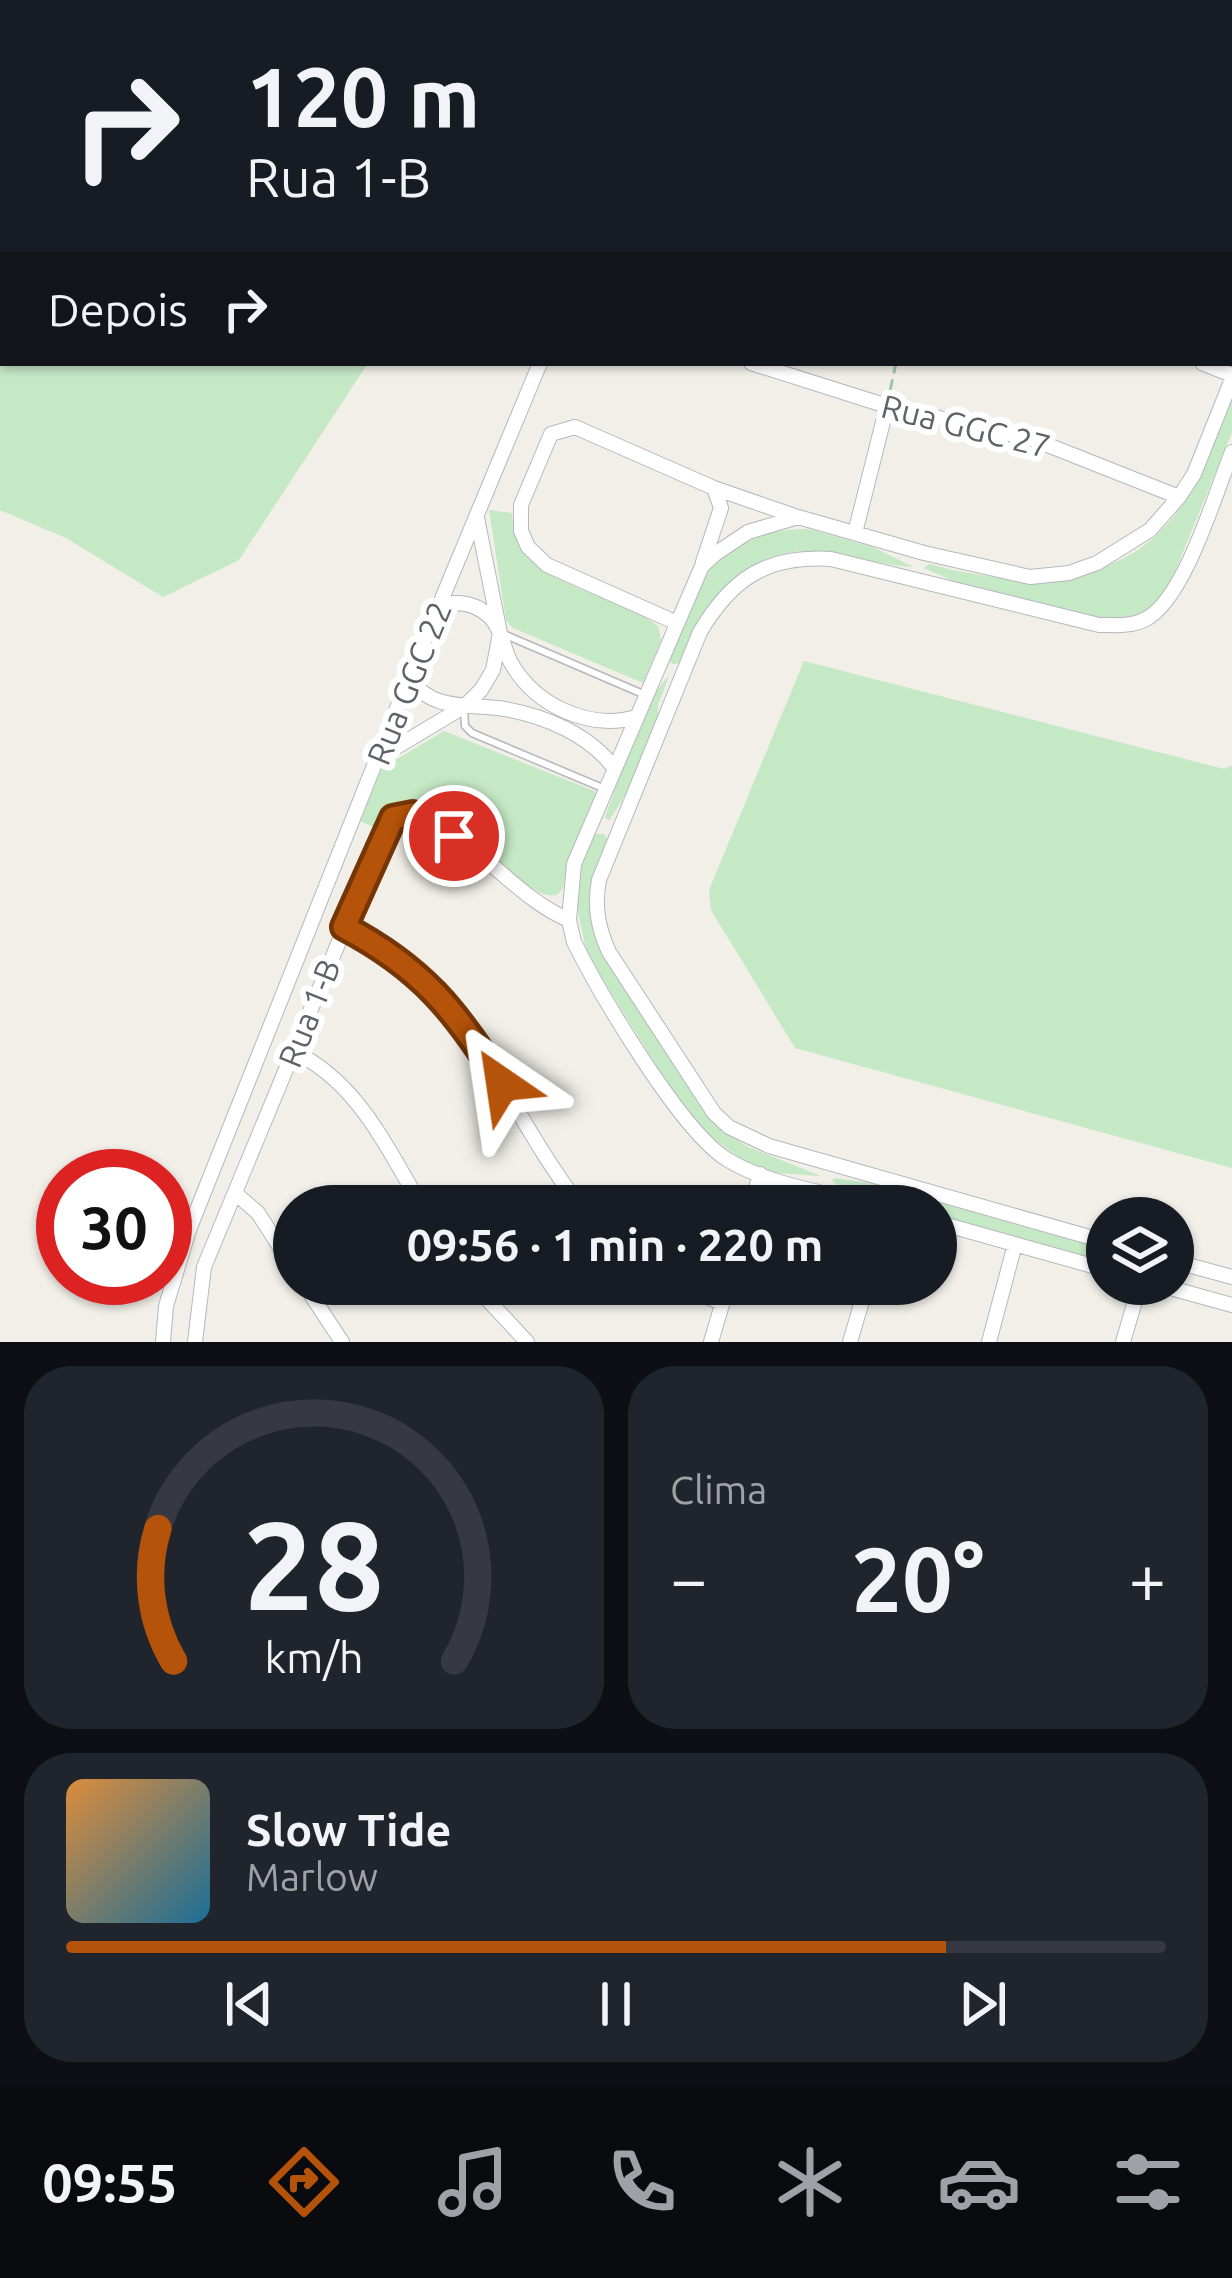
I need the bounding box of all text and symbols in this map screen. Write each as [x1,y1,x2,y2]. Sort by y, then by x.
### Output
icon: right [48,48,204,204]
text: 120 m [246,49,480,143]
text: Rua 1-B [246,147,431,207]
icon: right [212,276,278,342]
text: Depois [48,284,188,335]
street label: Rua GGC 27 [878,387,1054,464]
street label: Rua GGC 22 [359,596,458,770]
pin [403,785,505,887]
icon: arrive [421,803,487,869]
street label: Rua 1-B [270,953,347,1072]
position arrow [439,1021,565,1147]
speed limit sign: 30 [36,1149,192,1305]
map controls [1086,1197,1194,1305]
button: layers [1086,1197,1194,1305]
text: 09:56 · 1 min · 220 m [407,1219,823,1270]
text: Clima [670,1468,767,1511]
text: 28 [244,1494,384,1634]
text: 20° [851,1528,985,1629]
text: − [670,1541,707,1615]
text: + [1129,1541,1166,1615]
text: km/h [264,1632,364,1680]
text: Slow Tide [246,1804,451,1855]
text: Marlow [246,1855,378,1898]
icon: previous [216,1971,282,2037]
icon: pause [583,1971,649,2037]
icon: next [950,1971,1016,2037]
icon: directions [262,2140,346,2224]
icon: music [431,2140,515,2224]
icon: phone [600,2140,684,2224]
icon: climate [768,2140,852,2224]
icon: car [937,2140,1021,2224]
icon: filters [1106,2140,1190,2224]
text: 09:55 [42,2152,177,2212]

